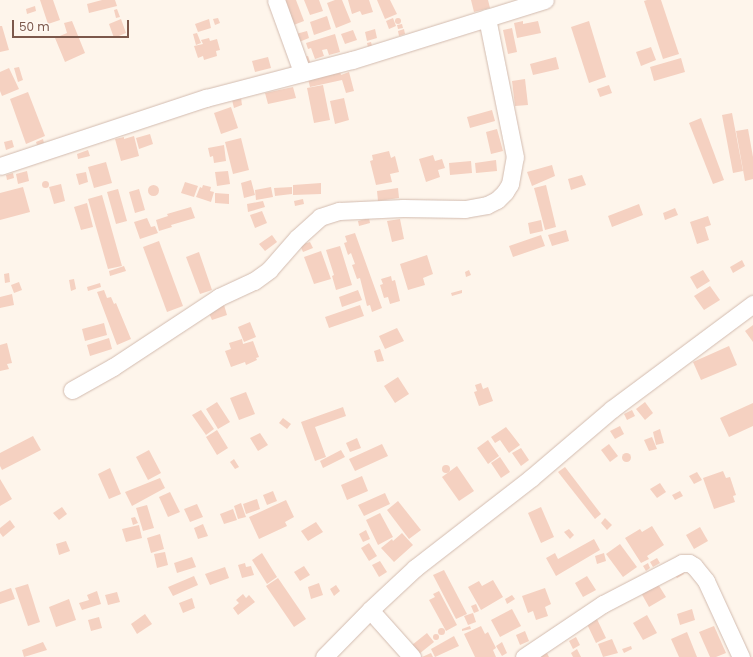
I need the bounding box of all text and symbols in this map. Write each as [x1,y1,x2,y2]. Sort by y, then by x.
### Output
scale bar [14,12,131,38]
text: 50 m [19,18,50,35]

